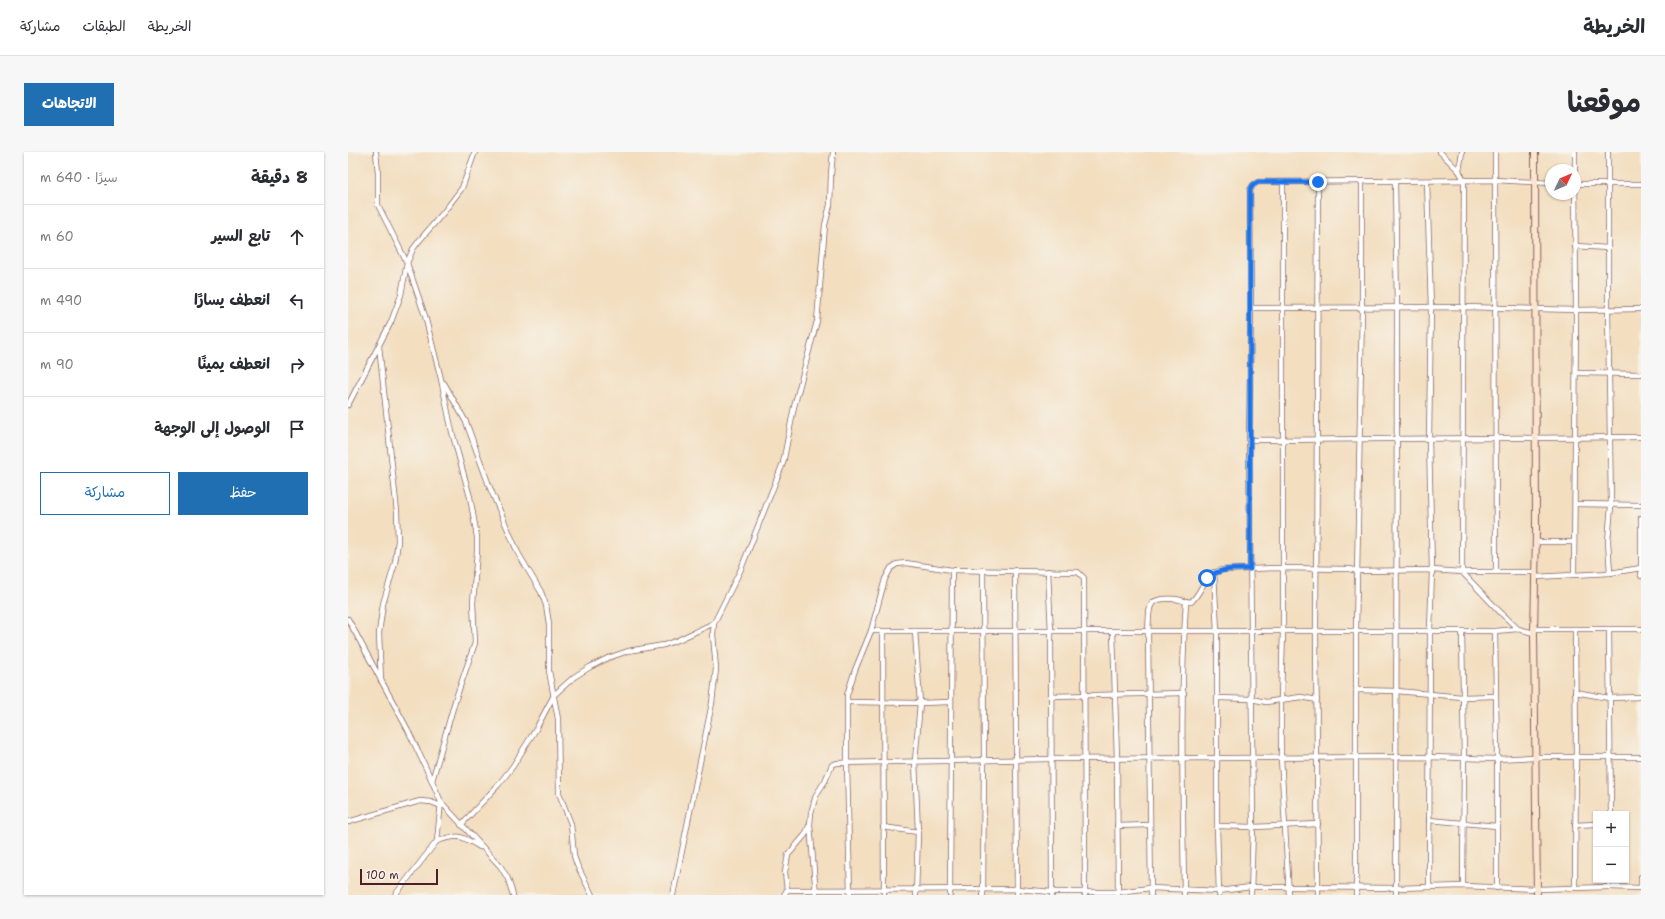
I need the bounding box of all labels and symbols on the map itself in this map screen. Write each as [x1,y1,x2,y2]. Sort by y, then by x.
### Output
north arrow [1545,164,1581,200]
route end [1309,173,1327,191]
route start [1198,569,1216,587]
scale bar [360,867,438,886]

